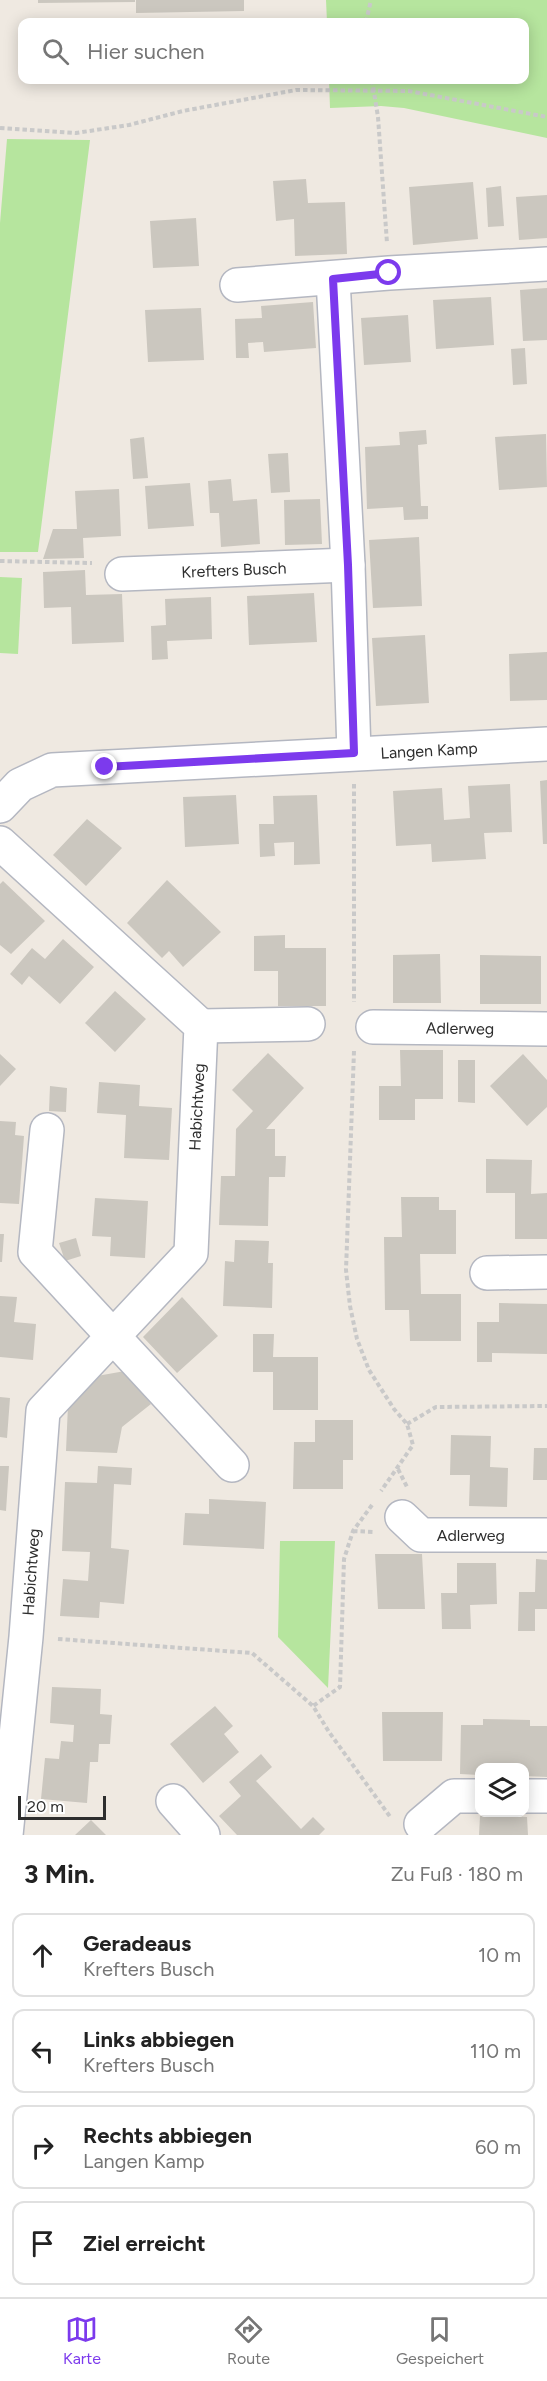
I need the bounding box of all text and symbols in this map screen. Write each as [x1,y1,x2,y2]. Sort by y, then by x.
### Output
search box [18,18,529,84]
icon: search [39,35,72,68]
text: Hier suchen [87,38,205,65]
route start [375,259,401,285]
street label: Krefters Busch [181,558,287,581]
street label: Langen Kamp [380,738,478,762]
route end [91,753,117,779]
street label: Adlerweg [426,1018,494,1038]
street label: Habichtweg [185,1063,209,1151]
street label: Adlerweg [437,1526,505,1545]
street label: Habichtweg [18,1528,44,1616]
map controls [475,1763,529,1817]
button: layers [475,1763,529,1817]
scale bar [18,1793,106,1820]
text: 20 m [27,1797,64,1816]
text: 3 Min. [24,1858,95,1890]
text: Zu Fuß · 180 m [391,1862,523,1886]
text: Geradeaus [83,1930,191,1957]
icon: ahead [26,1939,59,1972]
text: 10 m [478,1943,521,1967]
text: Krefters Busch [83,1957,214,1981]
text: Links abbiegen [83,2026,234,2053]
icon: left [26,2035,59,2068]
text: 110 m [470,2039,521,2063]
text: Krefters Busch [83,2053,214,2077]
text: Rechts abbiegen [83,2122,252,2149]
icon: right [26,2131,59,2164]
text: 60 m [475,2135,521,2159]
text: Langen Kamp [83,2149,205,2173]
icon: arrive [26,2227,59,2260]
text: Ziel erreicht [83,2230,206,2257]
tab: Karte [63,2313,101,2368]
tab: Route [227,2313,270,2368]
tab: Gespeichert [396,2313,484,2368]

